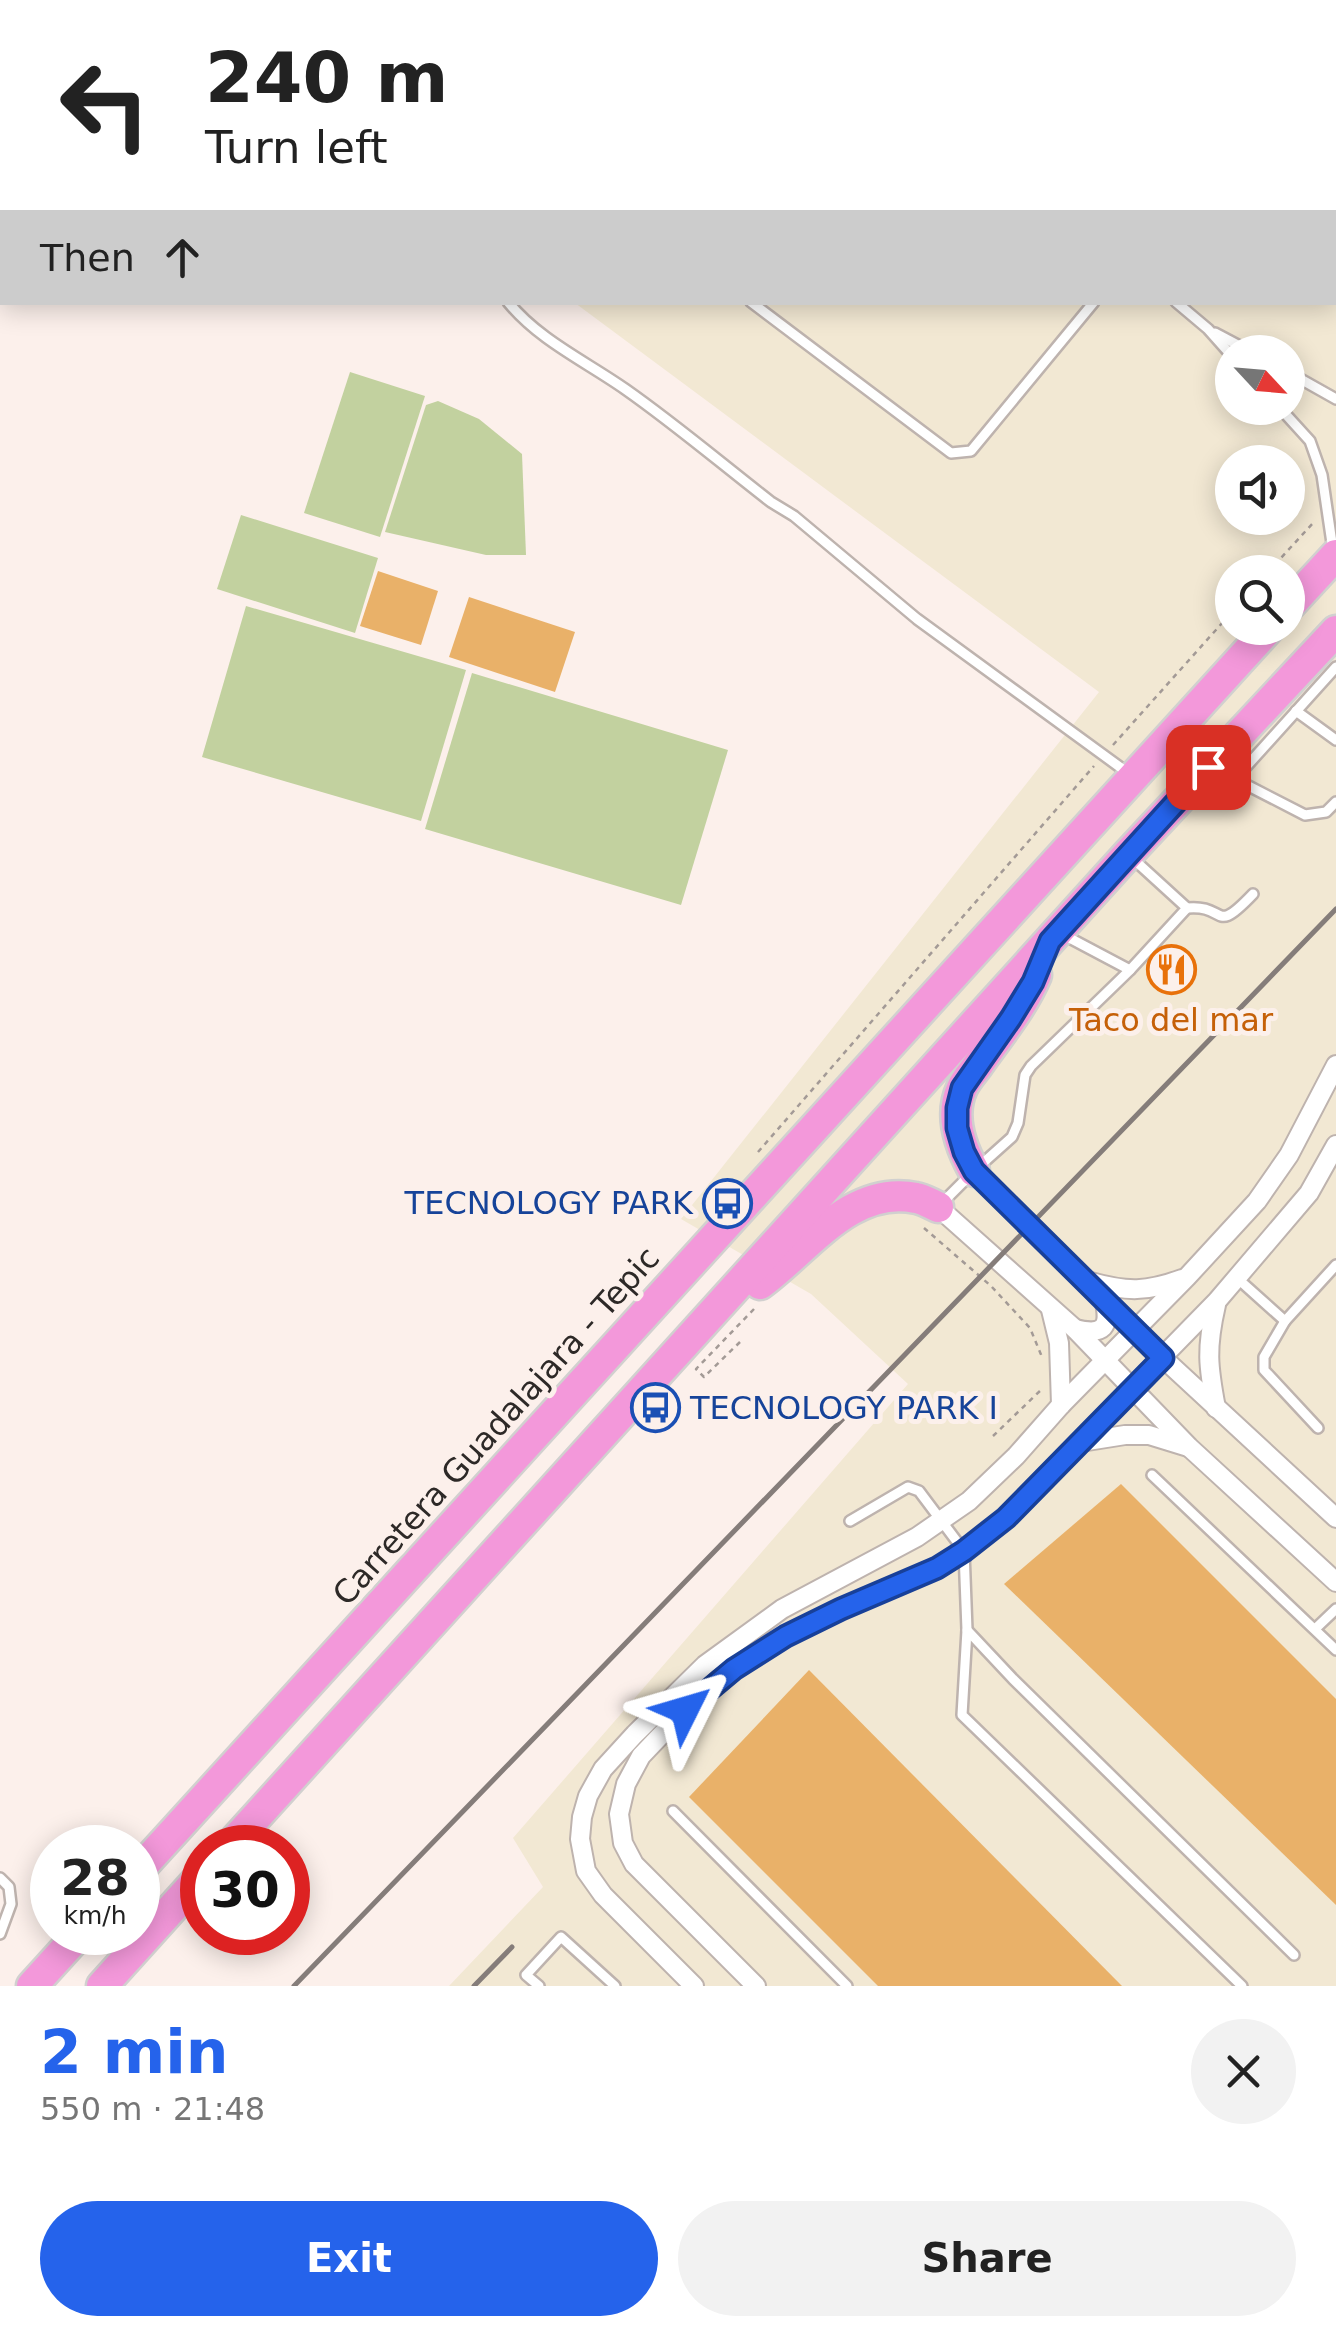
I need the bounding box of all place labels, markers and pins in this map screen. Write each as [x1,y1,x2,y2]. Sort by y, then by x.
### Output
pin [1166,725,1251,810]
restaurant icon: Taco del mar [1145,944,1197,996]
place label: Taco del mar [1068,1001,1274,1039]
bus stop icon: TECNOLOGY PARK [702,1177,754,1229]
place label: TECNOLOGY PARK [404,1184,694,1222]
bus stop icon: TECNOLOGY PARK I [629,1382,681,1434]
place label: TECNOLOGY PARK I [689,1389,998,1427]

